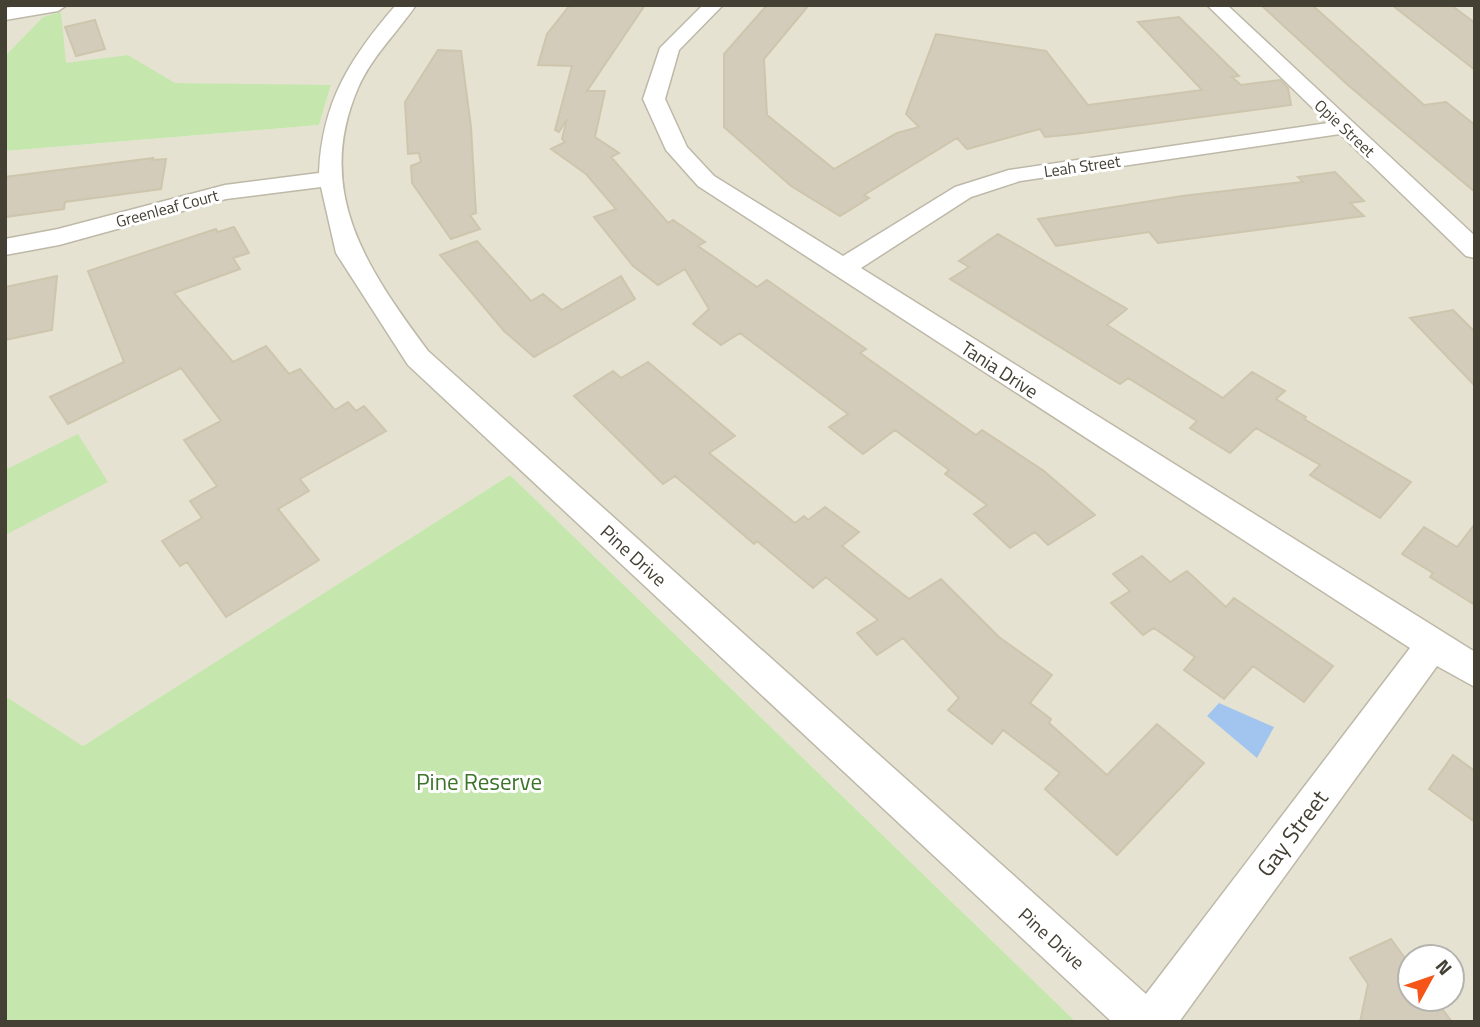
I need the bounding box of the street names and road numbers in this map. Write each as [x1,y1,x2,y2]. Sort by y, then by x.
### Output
street label: Opie Street [1309,94,1381,163]
street label: Leah Street [1042,149,1122,183]
street label: Greenleaf Court [113,183,221,233]
street label: Tania Drive [955,333,1045,405]
street label: Pine Drive [594,517,674,593]
street label: Gay Street [1248,782,1336,884]
street label: Pine Drive [1012,900,1092,976]

